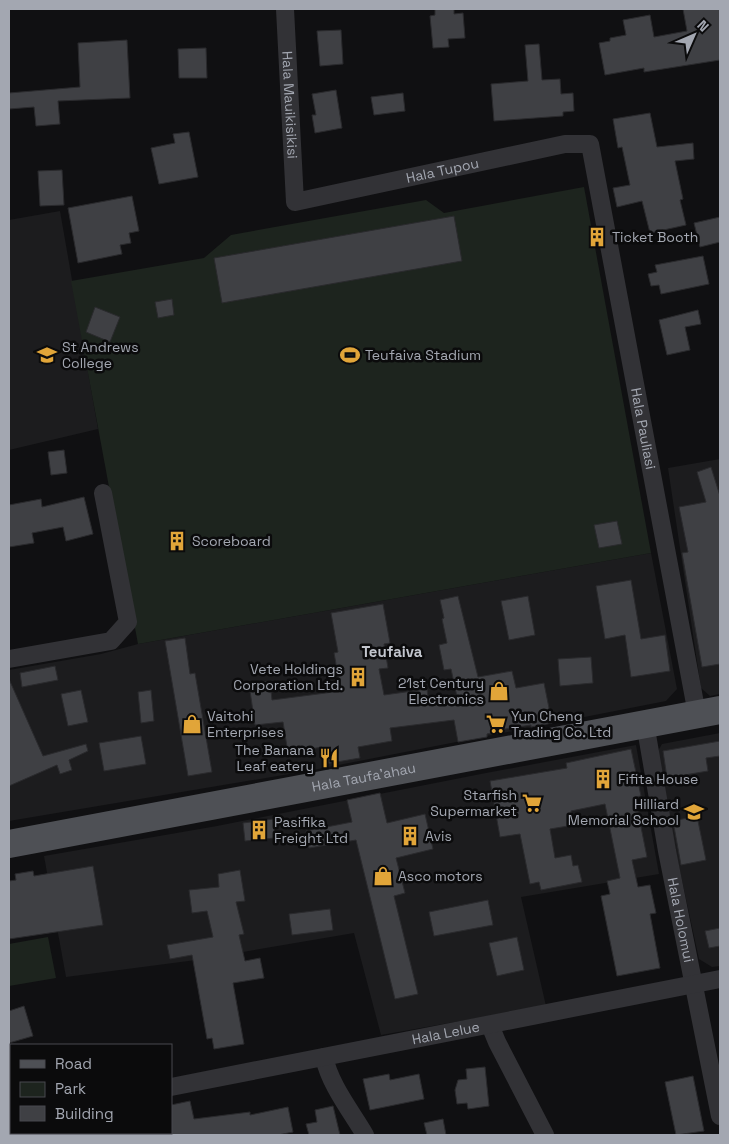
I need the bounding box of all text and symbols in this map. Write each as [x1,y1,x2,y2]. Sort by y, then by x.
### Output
north arrow [669,10,719,60]
text: N [694,16,713,35]
street label: Hala Mauikisikisi [278,50,302,159]
street label: Hala Tupou [404,154,480,187]
building icon: Ticket Booth [586,226,608,248]
place label: Ticket Booth [612,228,698,246]
place label: St Andrews College [62,338,139,372]
school or university icon: St Andrews College [36,344,58,366]
sports icon: Teufaiva Stadium [339,344,361,366]
place label: Teufaiva Stadium [365,346,481,364]
street label: Hala Pauliasi [627,386,660,471]
building icon: Scoreboard [166,530,188,552]
place label: Scoreboard [192,532,271,550]
district label: Teufaiva [361,642,423,661]
place label: Vete Holdings Corporation Ltd. [233,660,343,694]
building icon: Vete Holdings Corporation Ltd. [347,666,369,688]
place label: 21st Century Electronics [398,674,484,708]
shop icon: 21st Century Electronics [488,680,510,702]
place label: Vaitohi Enterprises [207,707,284,741]
place label: Yun Cheng Trading Co. Ltd [511,707,611,741]
shop icon: Vaitohi Enterprises [181,713,203,735]
supermarket icon: Yun Cheng Trading Co. Ltd [485,713,507,735]
place label: The Banana Leaf eatery [235,741,314,775]
restaurant icon: The Banana Leaf eatery [318,747,340,769]
street label: Hala Taufa'ahau [310,759,417,796]
building icon: Fifita House [592,768,614,790]
place label: Fifita House [618,770,698,788]
place label: Starfish Supermarket [430,786,517,820]
supermarket icon: Starfish Supermarket [521,792,543,814]
place label: Hilliard Memorial School [568,795,679,829]
school or university icon: Hilliard Memorial School [683,801,705,823]
place label: Pasifika Freight Ltd [274,813,348,847]
building icon: Pasifika Freight Ltd [248,819,270,841]
building icon: Avis [399,825,421,847]
place label: Avis [425,827,452,845]
shop icon: Asco motors [372,865,394,887]
place label: Asco motors [398,867,483,885]
street label: Hala Holomui [663,876,698,964]
street label: Hala Lelue [410,1018,481,1048]
legend [10,1044,172,1134]
text: Road [55,1054,92,1073]
text: Park [55,1079,86,1098]
text: Building [55,1104,114,1123]

